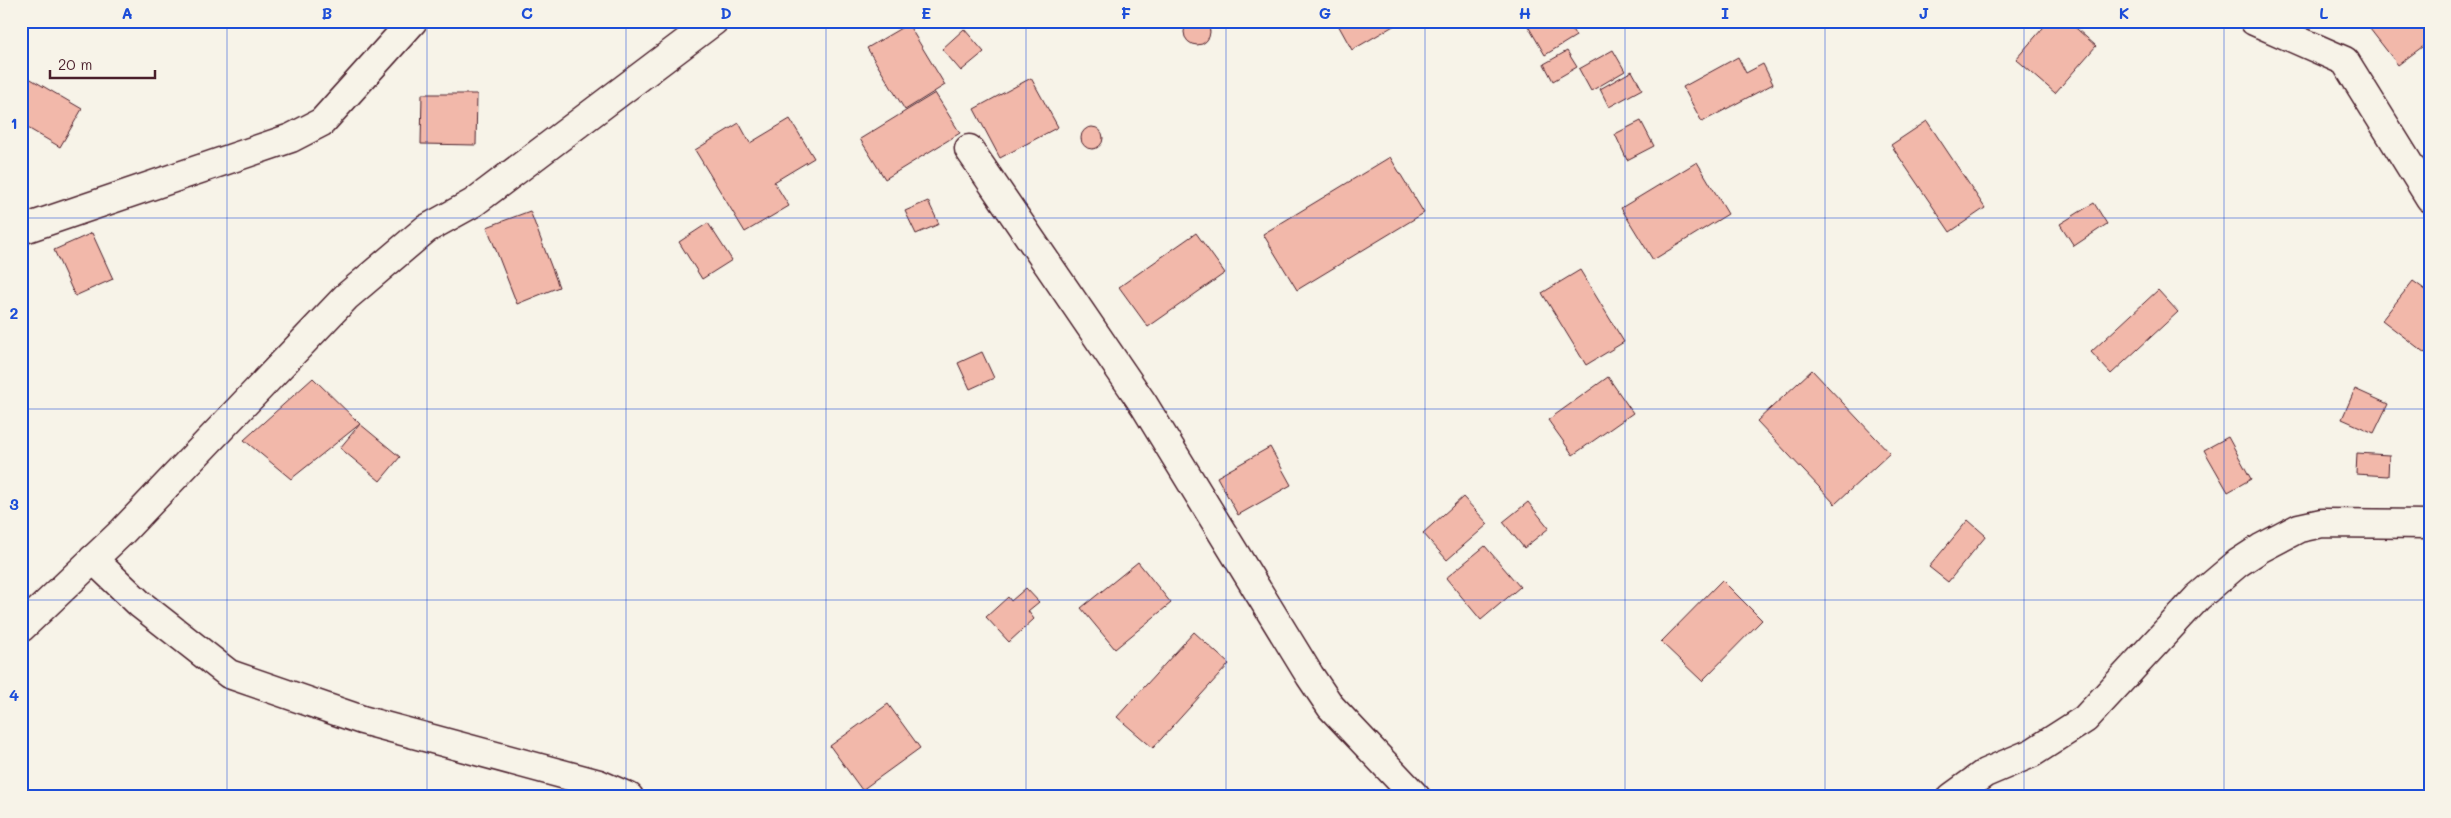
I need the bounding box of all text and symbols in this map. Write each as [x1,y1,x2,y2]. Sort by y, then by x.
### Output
text: A [121,2,133,23]
text: B [322,2,332,23]
text: C [521,2,533,23]
text: D [720,2,732,23]
text: E [921,2,931,23]
text: F [1121,2,1131,23]
text: G [1319,2,1331,23]
text: H [1519,2,1531,23]
text: I [1721,2,1729,23]
text: J [1919,2,1929,23]
text: K [2119,2,2129,23]
text: L [2319,2,2329,23]
scale bar [50,48,155,80]
text: 20 m [58,54,92,74]
text: 1 [10,112,18,133]
text: 2 [10,302,19,323]
text: 3 [9,493,19,514]
text: 4 [9,684,19,705]

